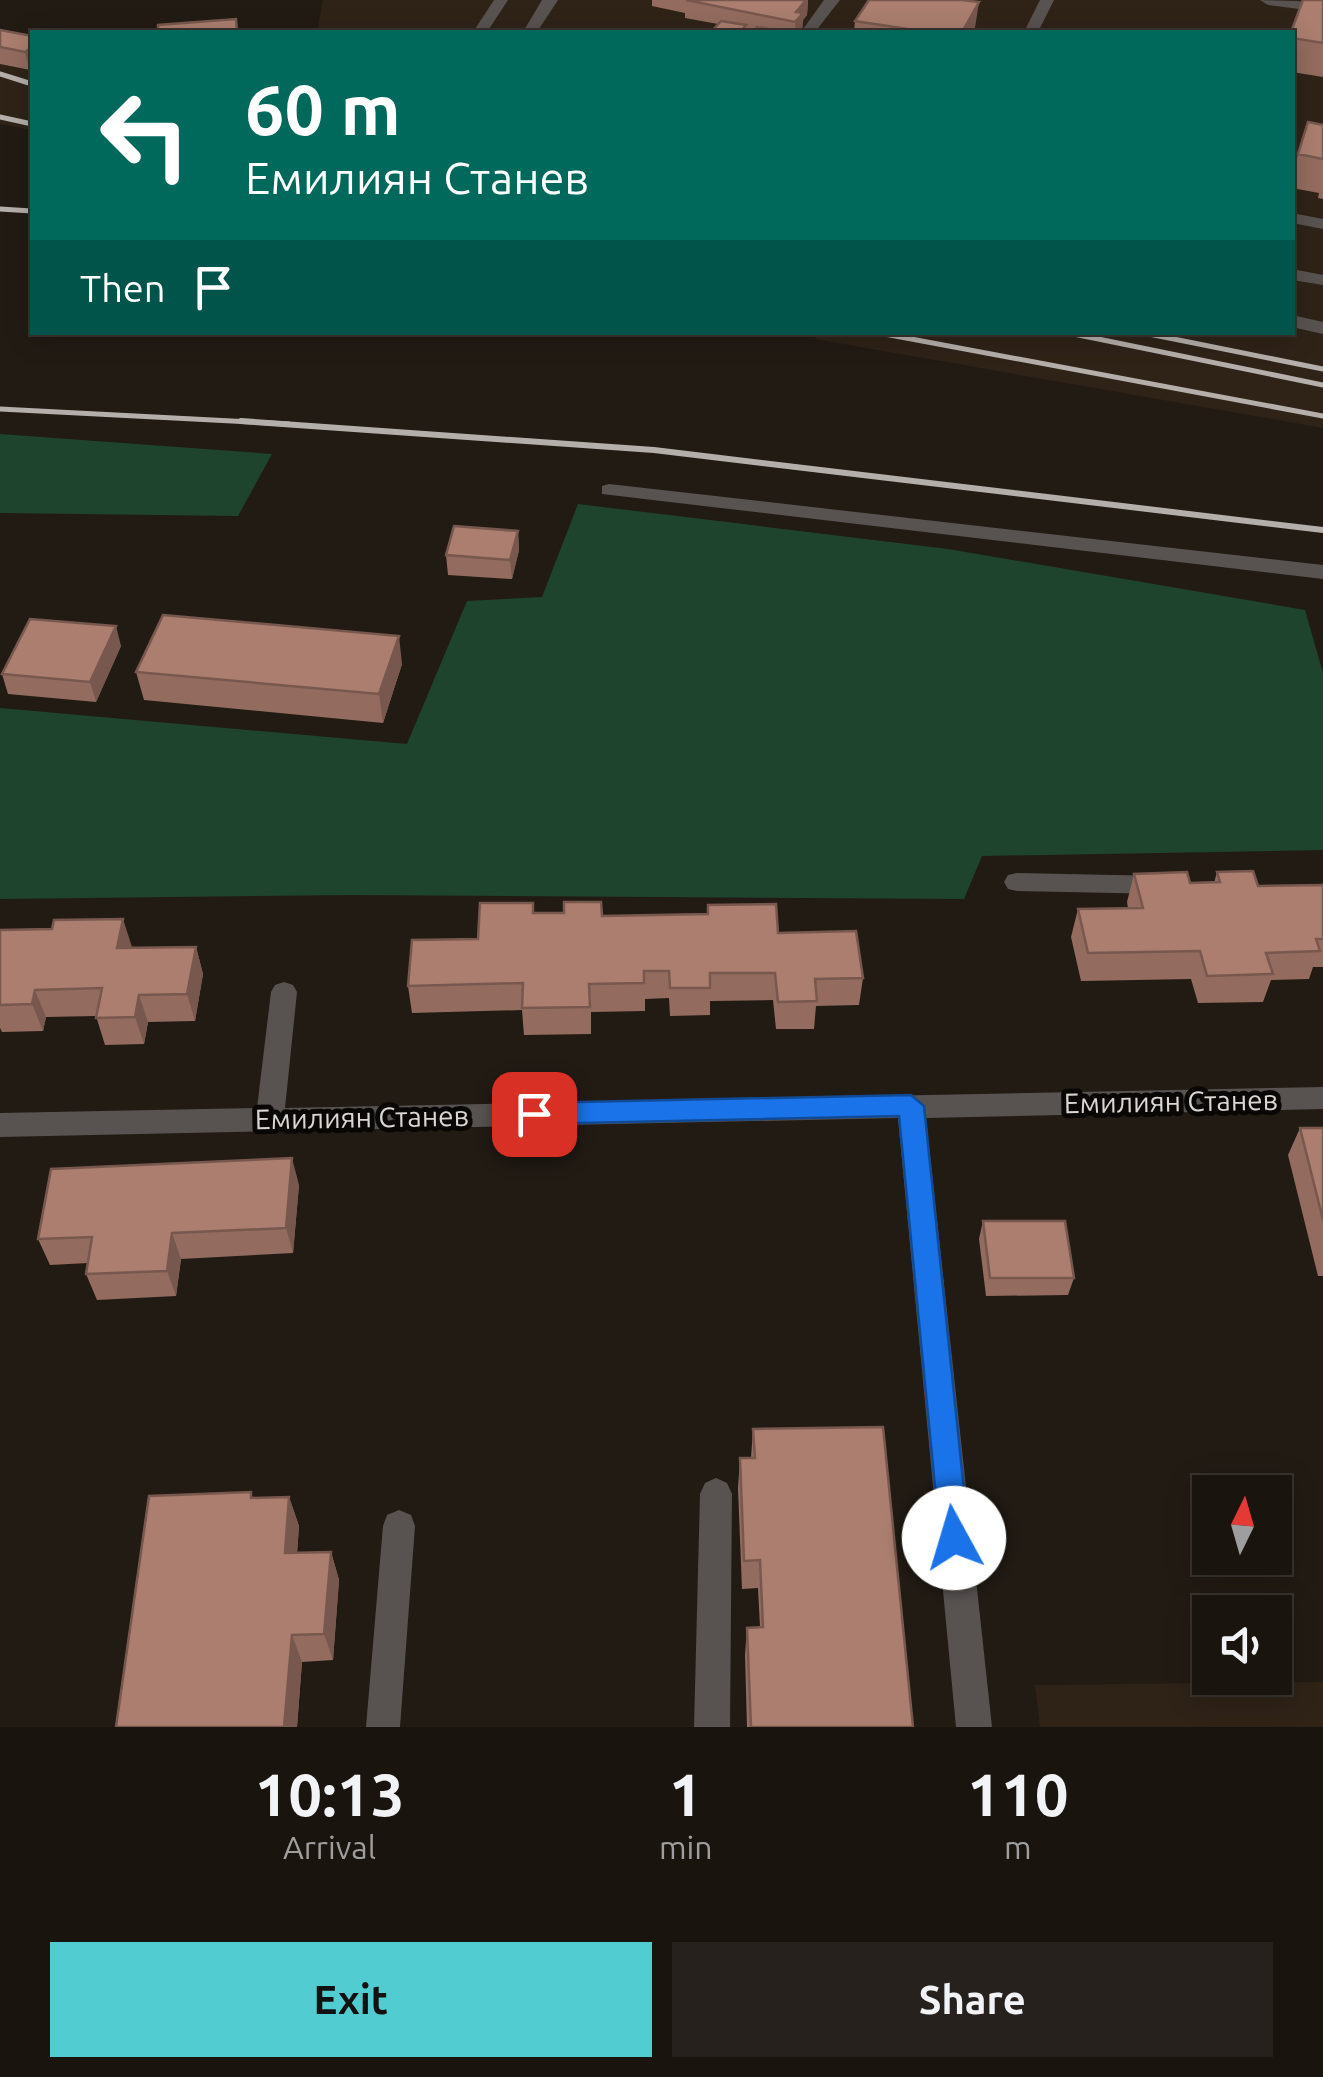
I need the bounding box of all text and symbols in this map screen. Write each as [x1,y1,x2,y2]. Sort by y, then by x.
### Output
icon: left [80,70,210,200]
text: 60 m [245,70,401,148]
text: Емилиян Станев [245,152,589,203]
icon: arrive [186,260,241,315]
text: Then [80,267,166,309]
pin [492,1072,577,1157]
street label: Емилиян Станев [1064,1084,1278,1118]
icon: arrive [507,1087,562,1142]
street label: Емилиян Станев [255,1100,469,1134]
north arrow [1192,1475,1292,1575]
map controls [1192,1475,1292,1695]
position arrow [902,1486,1006,1590]
button: sound [1192,1595,1292,1695]
text: 10:13 [254,1760,405,1827]
text: 1 [669,1760,703,1827]
text: 110 [967,1760,1069,1827]
text: Arrival [283,1829,376,1865]
text: min [659,1829,713,1865]
text: m [1004,1829,1032,1865]
button: Exit [50,1942,652,2057]
button: Share [672,1942,1273,2057]

